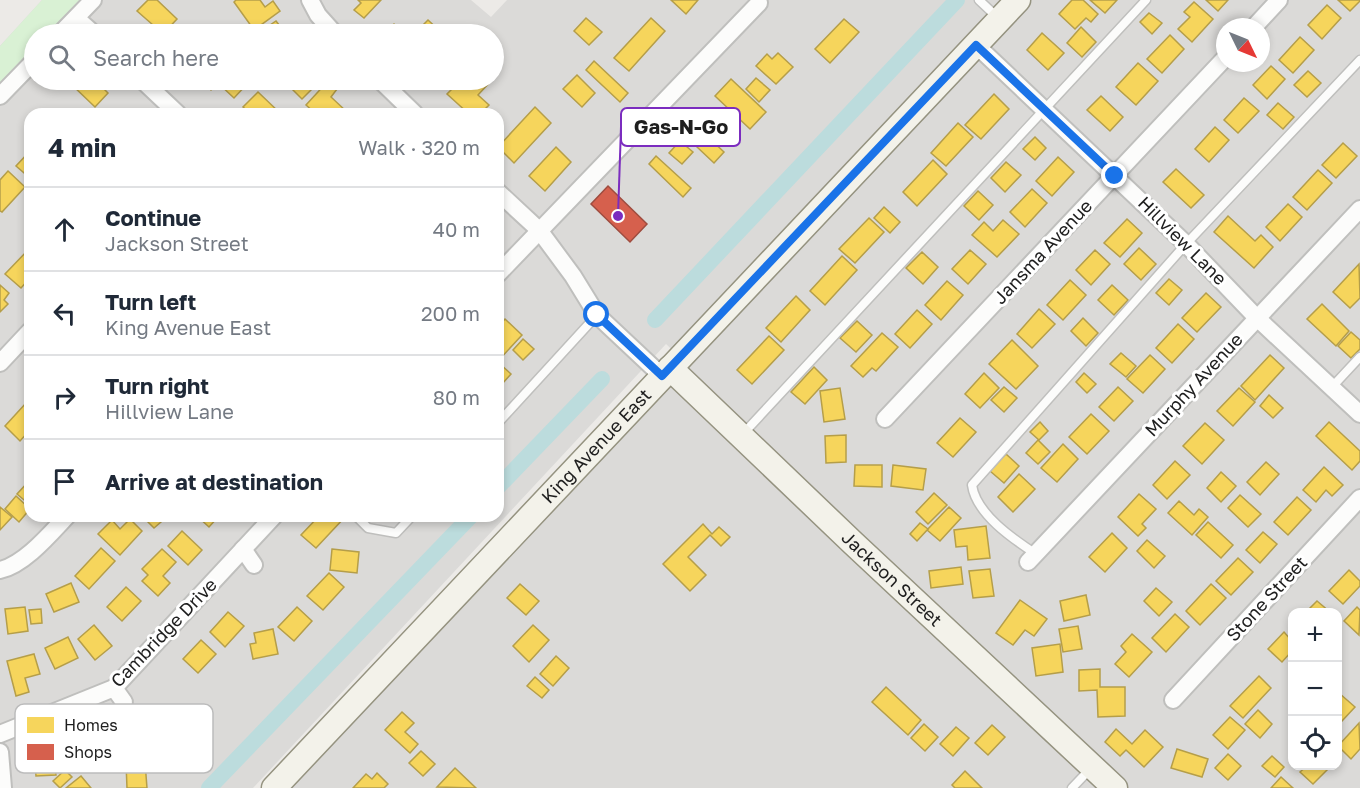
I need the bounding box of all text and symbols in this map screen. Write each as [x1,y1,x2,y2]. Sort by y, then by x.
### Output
north arrow [1216,18,1270,72]
search box [24,24,504,90]
icon: search [45,41,78,74]
text: Search here [93,44,219,71]
callout: Gas-N-Go [621,108,740,146]
text: Gas-N-Go [634,114,728,138]
text: 4 min [48,132,116,163]
text: Walk · 320 m [358,135,480,159]
route end [1101,162,1127,188]
street label: Hillview Lane [1134,191,1232,289]
street label: Jansma Avenue [988,194,1096,308]
text: Continue [105,204,201,231]
icon: ahead [48,213,81,246]
text: 40 m [433,217,480,241]
text: Jackson Street [105,231,249,255]
text: Turn left [105,288,196,315]
icon: left [48,297,81,330]
text: 200 m [421,301,480,325]
route start [583,301,609,327]
text: King Avenue East [105,315,271,339]
street label: Murphy Avenue [1140,328,1247,441]
text: Turn right [105,372,209,399]
icon: right [48,381,81,414]
street label: King Avenue East [537,384,655,508]
text: 80 m [433,385,480,409]
text: Hillview Lane [105,399,234,423]
icon: arrive [48,465,81,498]
text: Arrive at destination [105,468,323,495]
street label: Jackson Street [837,526,947,631]
street label: Stone Street [1221,551,1311,645]
street label: Cambridge Drive [106,573,221,691]
map controls [1288,608,1342,770]
button: + [1288,608,1342,662]
button: − [1288,662,1342,716]
legend [15,704,213,773]
text: Homes [64,715,118,735]
button: locate [1288,716,1342,770]
text: Shops [64,742,112,762]

